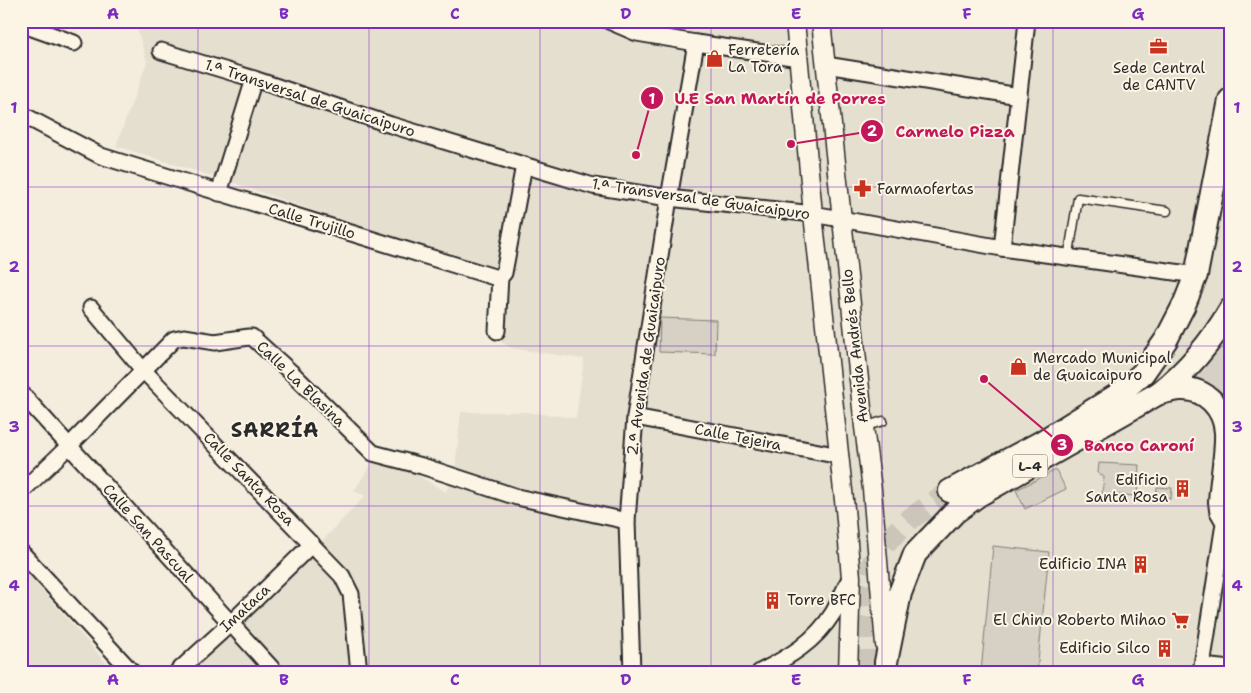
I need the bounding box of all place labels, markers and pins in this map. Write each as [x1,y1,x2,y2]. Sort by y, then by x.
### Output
office icon: Sede Central de CANTV [1149,37,1169,57]
place label: Ferretería La Tora [728,40,800,77]
shop icon: Ferretería La Tora [704,49,724,69]
place label: Sede Central de CANTV [1113,58,1205,95]
callout: U.E San Martín de Porres [639,83,895,114]
callout: Carmelo Pizza [860,116,1024,147]
pharmacy icon: Farmaofertas [853,179,873,199]
place label: Farmaofertas [877,179,974,199]
place label: Mercado Municipal de Guaicaipuro [1033,348,1172,385]
shop icon: Mercado Municipal de Guaicaipuro [1009,357,1029,377]
callout: Banco Caroní [1049,430,1204,461]
place label: Edificio Santa Rosa [1086,470,1169,507]
building icon: Edificio Santa Rosa [1172,479,1192,499]
place label: Edificio INA [1039,554,1127,574]
building icon: Edificio INA [1131,554,1151,574]
building icon: Torre BFC [763,590,783,610]
place label: Torre BFC [787,590,856,610]
place label: El Chino Roberto Mihao [993,610,1166,630]
supermarket icon: El Chino Roberto Mihao [1170,610,1190,630]
place label: Edificio Silco [1059,638,1150,658]
building icon: Edificio Silco [1154,638,1174,658]

